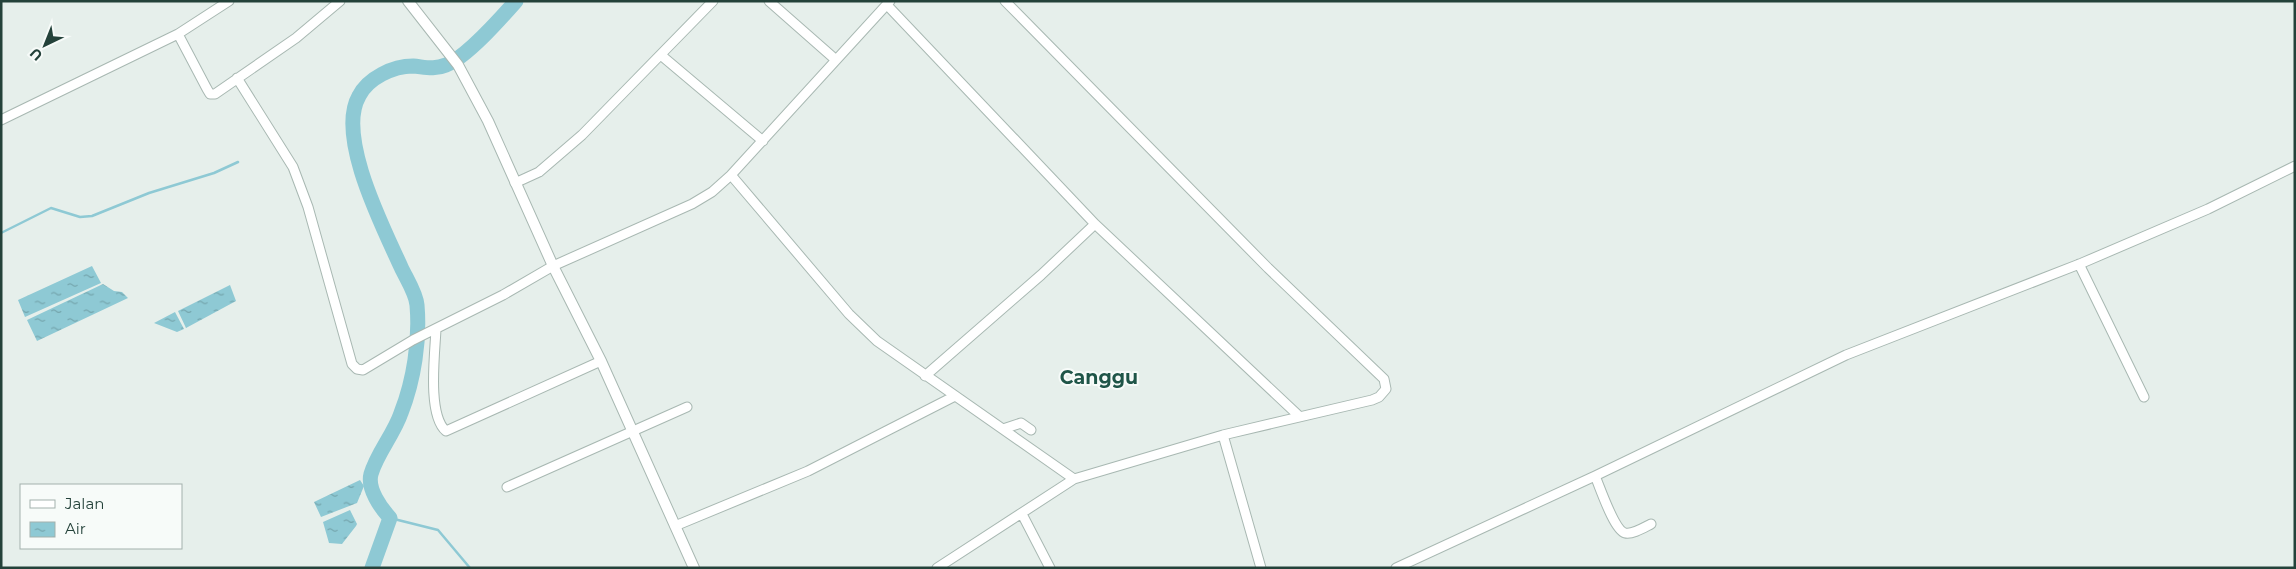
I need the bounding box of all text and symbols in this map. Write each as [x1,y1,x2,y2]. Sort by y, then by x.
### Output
north arrow [20,20,70,70]
text: U [26,44,46,65]
district label: Canggu [1060,366,1138,389]
legend [20,484,182,549]
text: Jalan [64,494,104,513]
text: Air [65,519,86,538]

